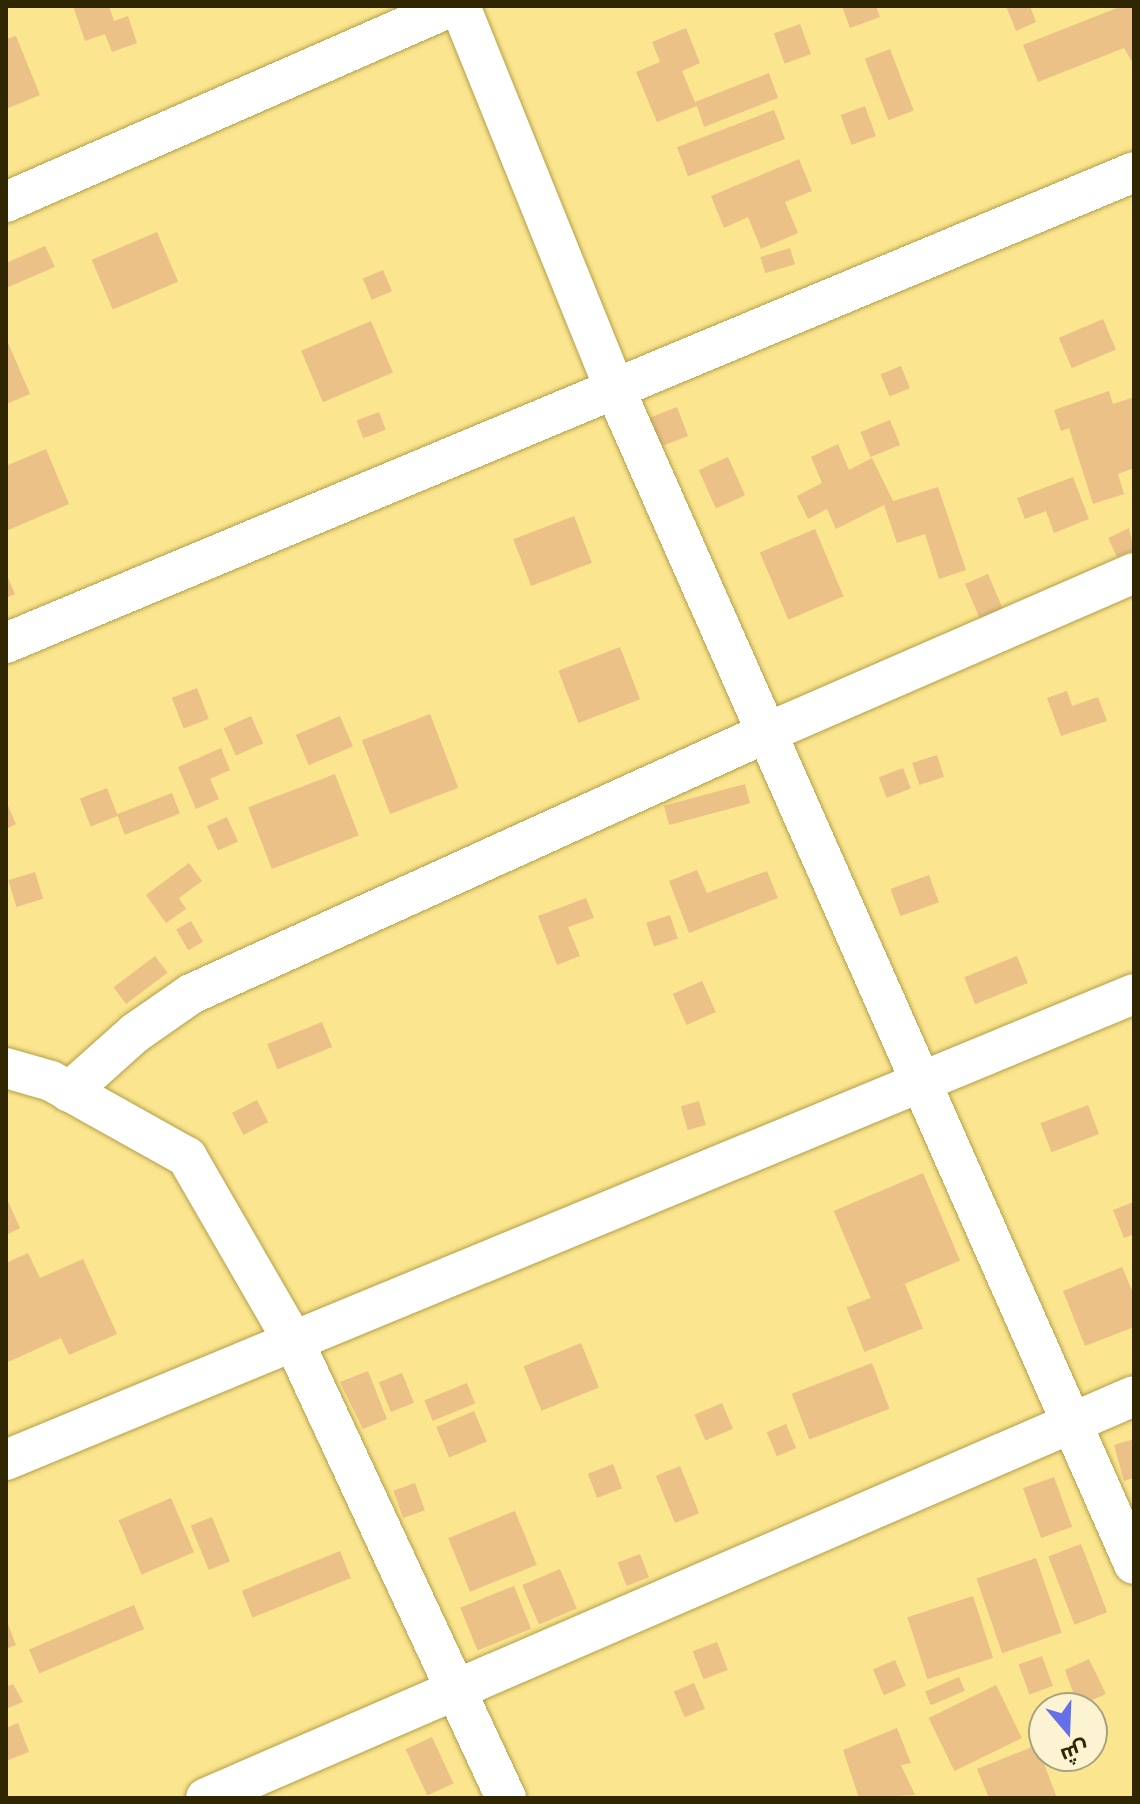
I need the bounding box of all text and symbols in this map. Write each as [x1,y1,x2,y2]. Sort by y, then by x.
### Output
north arrow [1028,1692,1108,1772]
text: ش [1057,1735,1093,1771]

